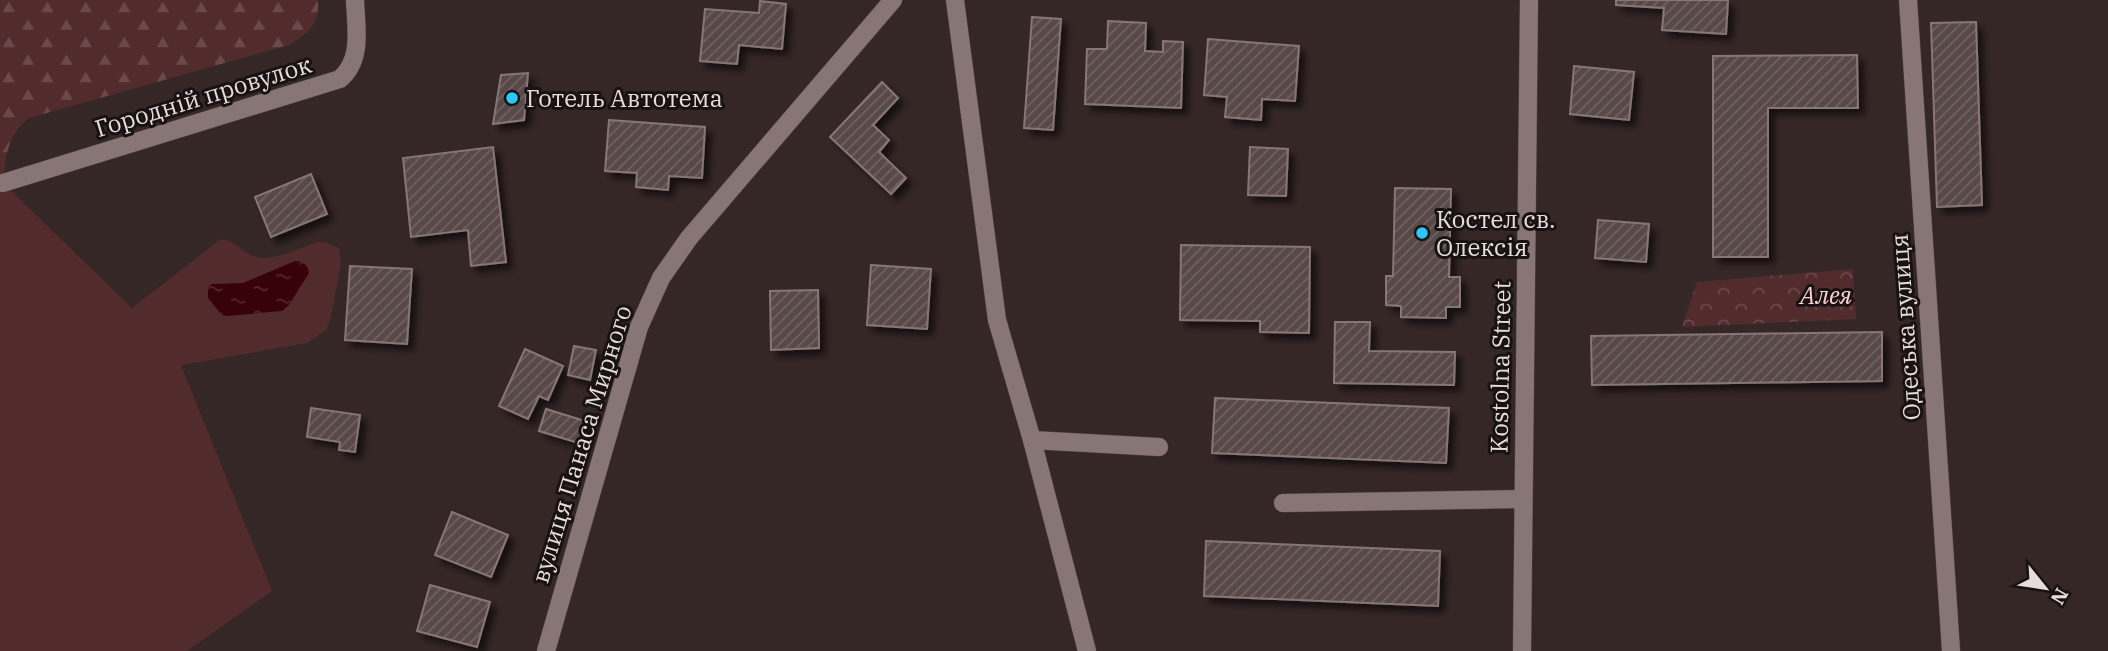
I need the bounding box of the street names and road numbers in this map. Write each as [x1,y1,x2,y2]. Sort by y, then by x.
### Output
street label: Городній провулок [91,48,315,144]
street label: Одеська вулиця [1883,233,1927,421]
street label: Kostolna Street [1483,281,1517,453]
street label: вулиця Панаса Мирного [523,301,639,587]

